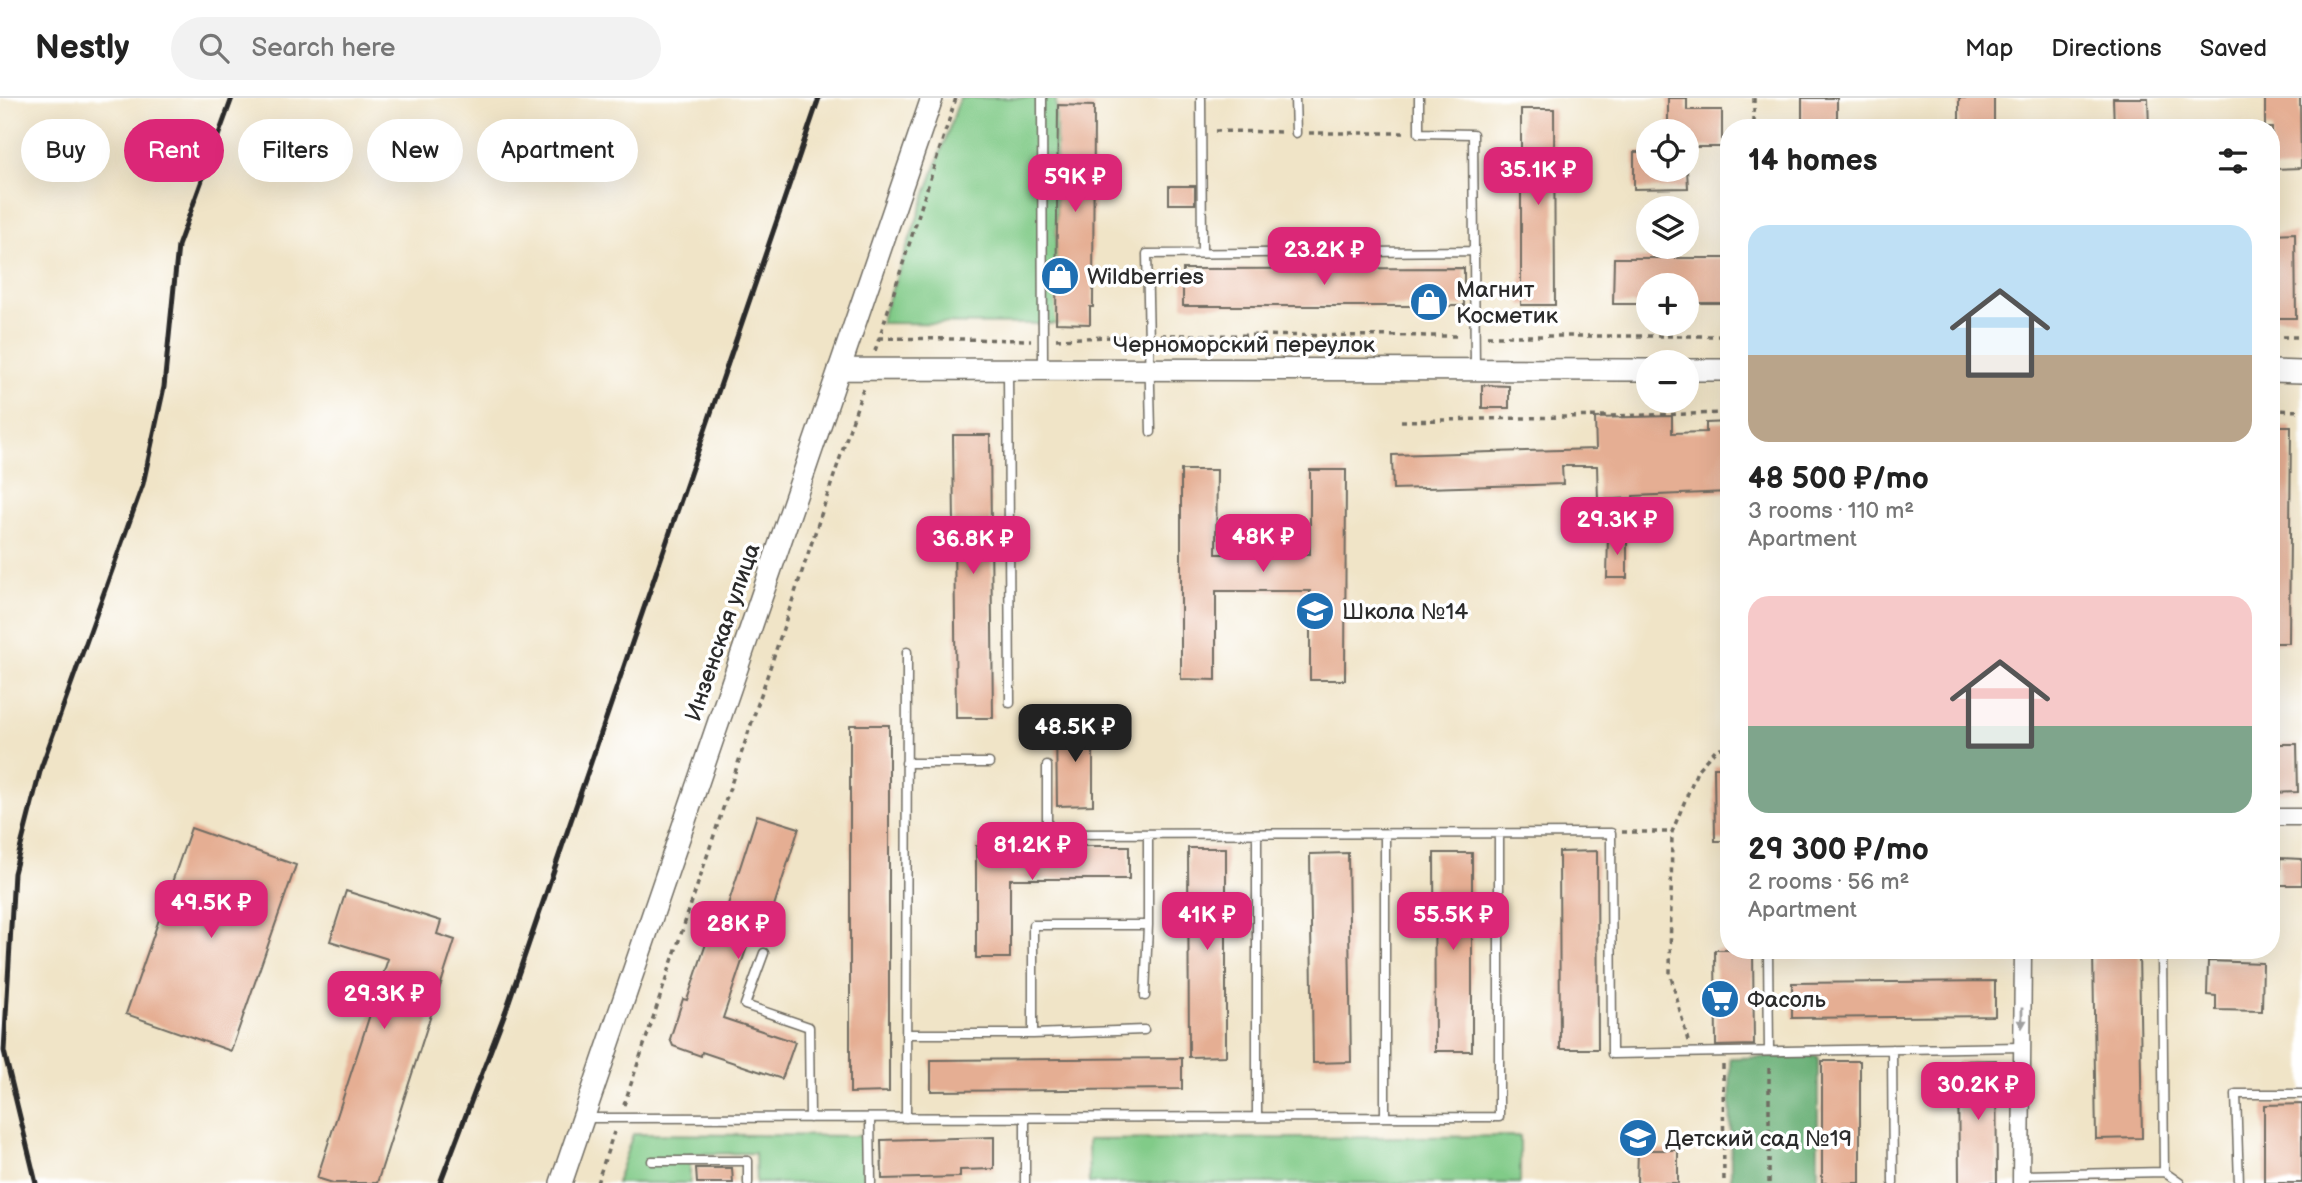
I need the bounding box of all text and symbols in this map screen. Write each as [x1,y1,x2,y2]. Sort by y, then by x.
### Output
search box [171,17,661,80]
text: Nestly [35,28,129,68]
icon: search [195,29,233,67]
text: Search here [251,33,395,64]
text: Map [1965,34,2013,63]
text: Directions [2051,34,2162,63]
text: Saved [2200,34,2267,63]
chip: Buy [21,119,110,182]
chip: Rent [124,119,224,182]
chip: Filters [238,119,353,182]
chip: New [367,119,463,182]
chip: Apartment [477,119,638,182]
map controls [1636,119,1699,413]
button: locate [1636,119,1699,182]
icon: filters [2214,142,2252,180]
text: 14 homes [1748,143,1877,179]
pin: 35.1K ₽ [1473,148,1603,207]
pin: 59K ₽ [1026,155,1124,214]
text: 35.1K ₽ [1500,156,1576,184]
text: 59K ₽ [1044,163,1106,191]
button: layers [1636,196,1699,259]
pin: 23.2K ₽ [1259,228,1389,287]
text: 23.2K ₽ [1284,236,1364,264]
shop icon: Wildberries [1039,255,1081,297]
place label: Wildberries [1087,263,1204,291]
icon: home [1937,270,2063,396]
button: + [1636,273,1699,336]
place label: Магнит Косметик [1456,276,1559,330]
shop icon: Магнит Косметик [1408,281,1450,323]
street label: Черноморский переулок [1113,331,1376,359]
button: − [1636,350,1699,413]
text: 48 500 ₽/mo [1748,461,1929,497]
text: 3 rooms · 110 m² [1748,497,1914,525]
pin: 29.3K ₽ [1552,498,1682,557]
text: 29.3K ₽ [1577,506,1657,534]
pin: 48K ₽ [1214,514,1312,574]
pin: 36.8K ₽ [908,517,1038,576]
text: 48K ₽ [1232,523,1294,551]
text: 36.8K ₽ [932,525,1014,553]
text: Apartment [1748,525,1857,553]
street label: Инзенская улица [679,539,767,725]
school or university icon: Школа №14 [1294,590,1336,632]
place label: Школа №14 [1342,598,1468,626]
icon: home [1937,641,2063,767]
pin: 48.5K ₽ [1010,704,1140,764]
text: 48.5K ₽ [1035,713,1115,741]
pin: 81.2K ₽ [967,822,1097,882]
text: 81.2K ₽ [993,831,1071,859]
text: 29 300 ₽/mo [1748,832,1929,868]
text: 2 rooms · 56 m² [1748,868,1910,896]
pin: 49.5K ₽ [146,880,276,940]
text: 49.5K ₽ [171,889,251,917]
pin: 41K ₽ [1158,892,1256,952]
pin: 55.5K ₽ [1388,892,1518,952]
text: Apartment [1748,896,1857,924]
text: 41K ₽ [1178,901,1236,929]
text: 55.5K ₽ [1413,901,1493,929]
pin: 28K ₽ [689,902,787,961]
text: 28K ₽ [707,910,769,938]
pin: 29.3K ₽ [319,972,449,1031]
supermarket icon: Фасоль [1699,978,1741,1020]
text: 29.3K ₽ [344,980,424,1008]
place label: Фасоль [1747,986,1826,1014]
one-way arrow [2016,1008,2028,1030]
pin: 30.2K ₽ [1913,1062,2043,1122]
text: 30.2K ₽ [1937,1071,2019,1099]
school or university icon: Детский сад №19 [1617,1117,1659,1159]
place label: Детский сад №19 [1665,1125,1852,1153]

